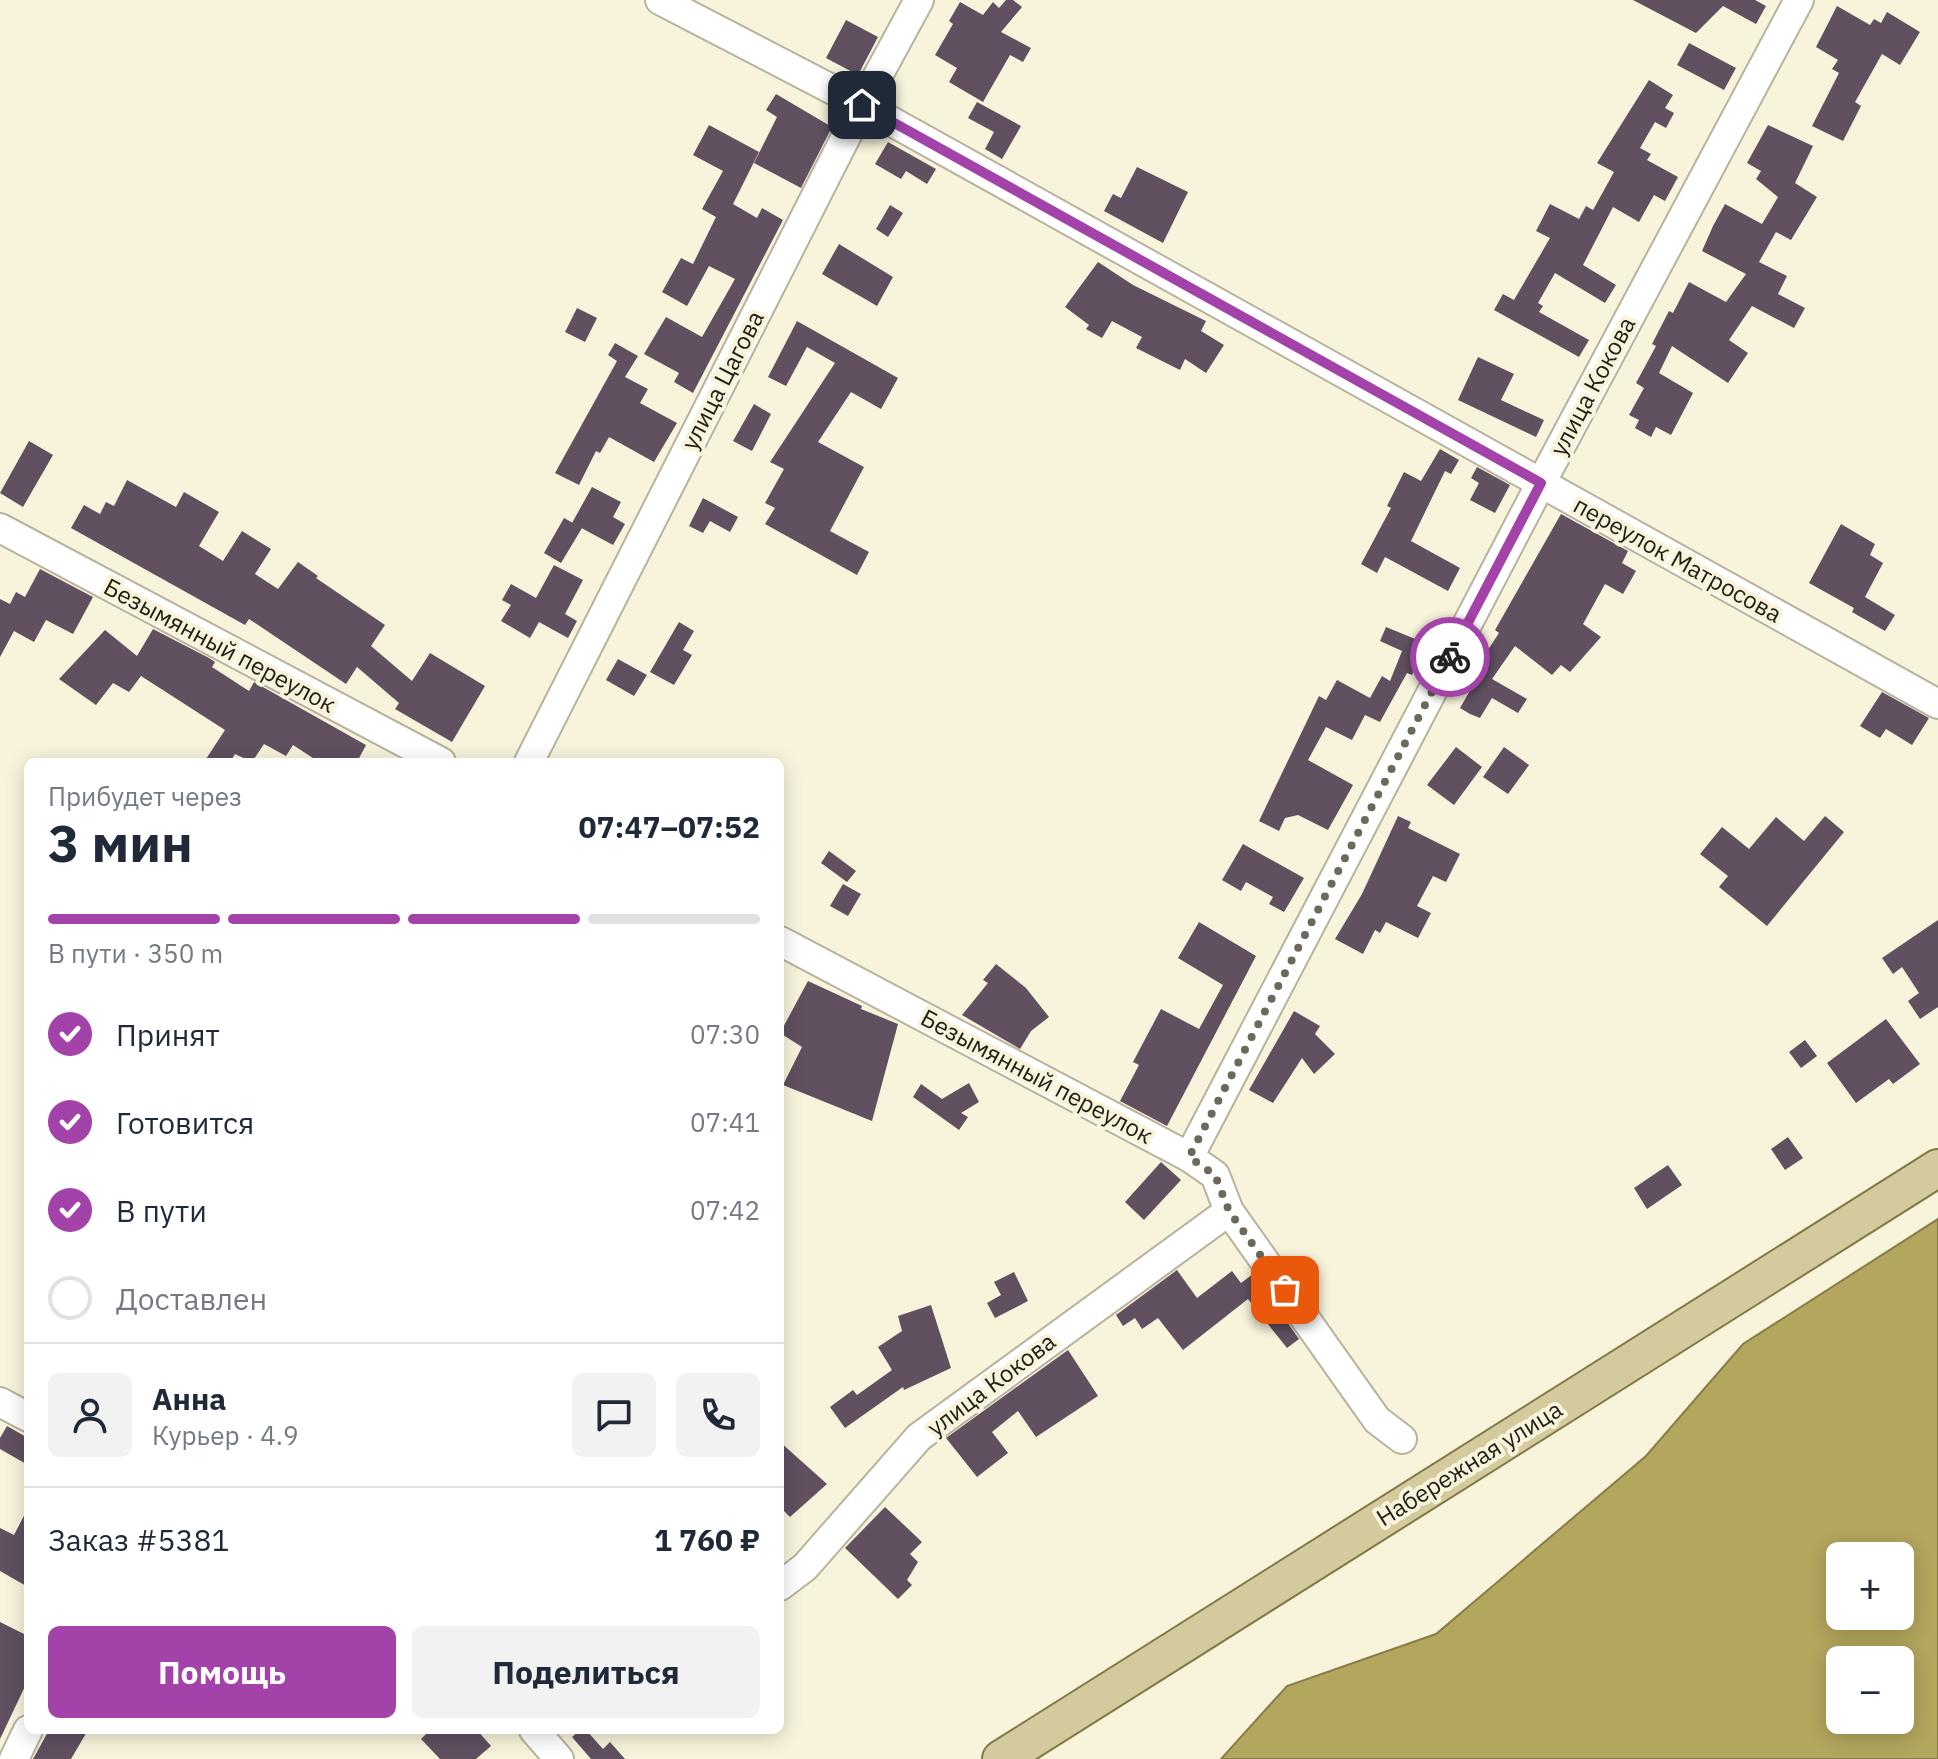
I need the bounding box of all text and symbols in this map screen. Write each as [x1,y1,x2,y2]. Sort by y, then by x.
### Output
pin [828,71,896,139]
icon: home [840,83,884,127]
street label: улица Цагова [673,305,771,455]
street label: улица Кокова [1542,311,1642,461]
street label: переулок Матросова [1568,488,1788,630]
street label: Безымянный переулок [98,570,342,720]
courier [1410,617,1490,697]
icon: bike [1428,635,1472,679]
text: Прибудет через [48,779,242,813]
text: 07:47–07:52 [579,807,760,846]
text: 3 мин [48,809,193,876]
text: В пути · 350 m [48,936,223,970]
street label: Безымянный переулок [915,1001,1159,1151]
icon: check [48,1012,92,1056]
text: Принят [116,1015,220,1054]
text: 07:30 [690,1017,760,1051]
icon: check [48,1100,92,1144]
text: Готовится [116,1103,254,1142]
text: 07:41 [690,1105,760,1139]
icon: check [48,1188,92,1232]
text: В пути [116,1191,207,1230]
text: 07:42 [690,1193,760,1227]
pin [1251,1256,1319,1324]
icon: bag [1263,1268,1307,1312]
text: Доставлен [116,1279,267,1318]
street label: улица Кокова [920,1325,1062,1443]
button: person [48,1373,132,1457]
button: chat [572,1373,656,1457]
button: phone [676,1373,760,1457]
text: Анна [152,1379,226,1418]
street label: Набережная улица [1370,1393,1568,1533]
text: Курьер · 4.9 [152,1418,299,1452]
text: Заказ #5381 [48,1520,230,1559]
text: 1 760 ₽ [654,1520,760,1559]
map controls [1826,1542,1914,1734]
button: + [1826,1542,1914,1630]
button: Помощь [48,1626,396,1718]
button: Поделиться [412,1626,760,1718]
button: − [1826,1646,1914,1734]

